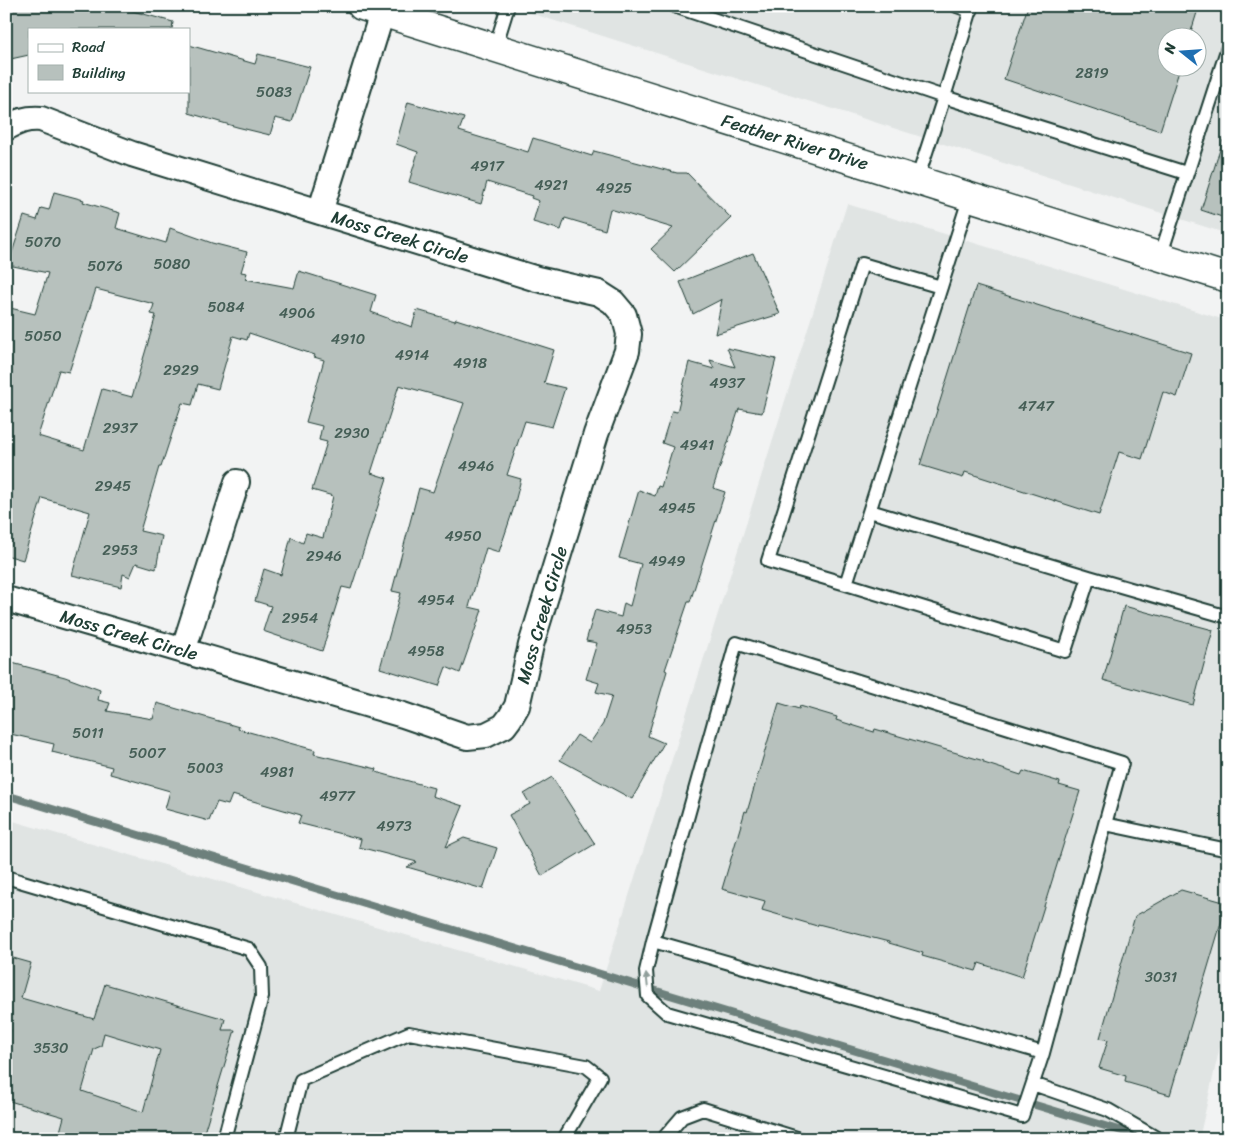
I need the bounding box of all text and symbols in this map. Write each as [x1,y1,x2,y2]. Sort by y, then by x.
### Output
legend [28,28,190,92]
north arrow [1156,28,1206,78]
text: Road [72,34,105,60]
text: N [1156,40,1184,58]
text: Building [72,60,126,86]
house number: 2819 [1075,60,1109,86]
house number: 5083 [256,79,292,105]
street label: Feather River Drive [717,104,873,180]
house number: 4917 [470,153,505,179]
house number: 4921 [534,172,568,198]
house number: 4925 [596,175,632,201]
street label: Moss Creek Circle [327,201,473,273]
house number: 5070 [25,229,61,255]
house number: 5080 [153,251,191,277]
house number: 5076 [87,253,123,279]
house number: 5084 [207,294,245,320]
house number: 4906 [279,300,315,326]
house number: 5050 [24,323,62,349]
house number: 4910 [331,326,365,352]
house number: 4914 [395,342,429,368]
house number: 4918 [453,350,487,376]
house number: 2929 [163,357,199,383]
house number: 4937 [709,370,746,396]
house number: 4747 [1018,393,1055,419]
house number: 2937 [103,415,139,441]
house number: 2930 [334,420,370,446]
house number: 4941 [680,432,714,458]
house number: 4946 [458,453,494,479]
house number: 2945 [95,473,131,499]
house number: 4945 [658,495,696,521]
house number: 4950 [444,523,482,549]
house number: 2953 [102,537,138,563]
street label: Moss Creek Circle [507,542,577,688]
house number: 2946 [306,543,342,569]
house number: 4949 [648,548,686,574]
house number: 4954 [417,587,455,613]
street label: Moss Creek Circle [56,600,202,670]
house number: 2954 [282,605,318,631]
house number: 4953 [616,616,652,642]
house number: 4958 [408,638,444,664]
house number: 5011 [72,720,104,746]
house number: 5007 [129,740,167,766]
house number: 5003 [187,755,223,781]
house number: 4981 [260,759,294,785]
house number: 4977 [319,783,356,809]
house number: 4973 [376,813,412,839]
house number: 3031 [1145,964,1177,990]
one-way arrow [643,972,651,988]
house number: 3530 [33,1035,69,1061]

